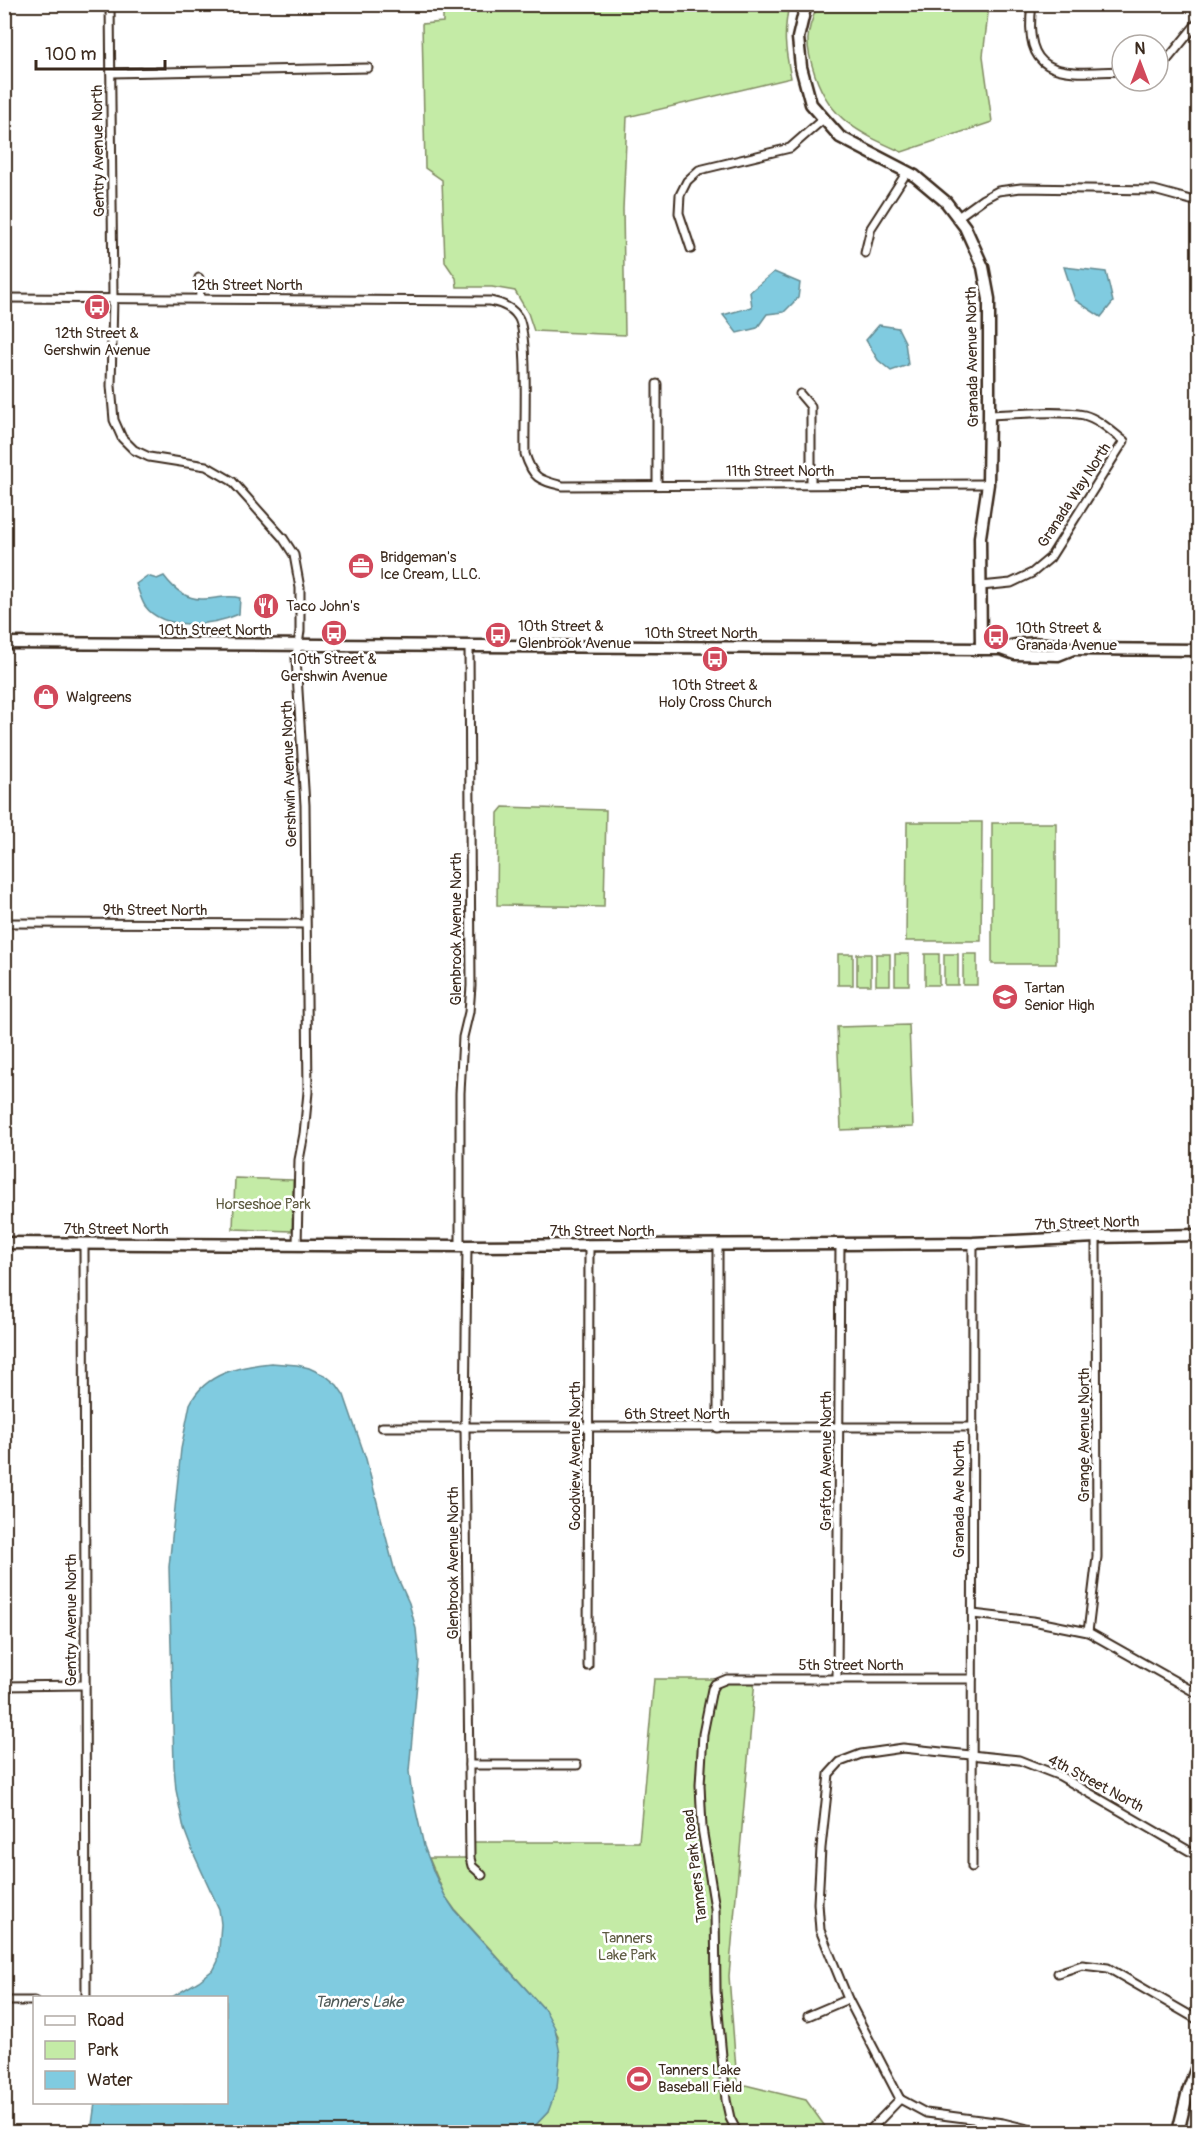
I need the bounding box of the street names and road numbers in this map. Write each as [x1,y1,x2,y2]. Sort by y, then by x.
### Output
street label: Gentry Avenue North [88,85,109,217]
street label: 12th Street North [191,276,303,295]
street label: Granada Avenue North [962,286,983,428]
street label: Granada Way North [1034,439,1115,551]
street label: 11th Street North [726,462,834,481]
street label: 10th Street North [158,621,272,640]
street label: 10th Street North [644,624,758,643]
street label: Gershwin Avenue North [277,700,302,848]
street label: Glenbrook Avenue North [447,853,466,1006]
street label: 9th Street North [103,901,207,920]
street label: 7th Street North [1034,1212,1140,1235]
street label: 7th Street North [64,1220,168,1239]
street label: 7th Street North [550,1222,654,1241]
street label: Grange Avenue North [1075,1368,1094,1502]
street label: Goodview Avenue North [566,1381,585,1531]
street label: Grafton Avenue North [817,1391,836,1531]
street label: 6th Street North [624,1405,730,1424]
street label: Granada Ave North [950,1440,969,1558]
street label: Glenbrook Avenue North [444,1487,463,1640]
street label: Gentry Avenue North [62,1554,81,1686]
street label: 5th Street North [798,1656,904,1675]
street label: 4th Street North [1045,1750,1147,1817]
street label: Tanners Park Road [679,1808,712,1924]

